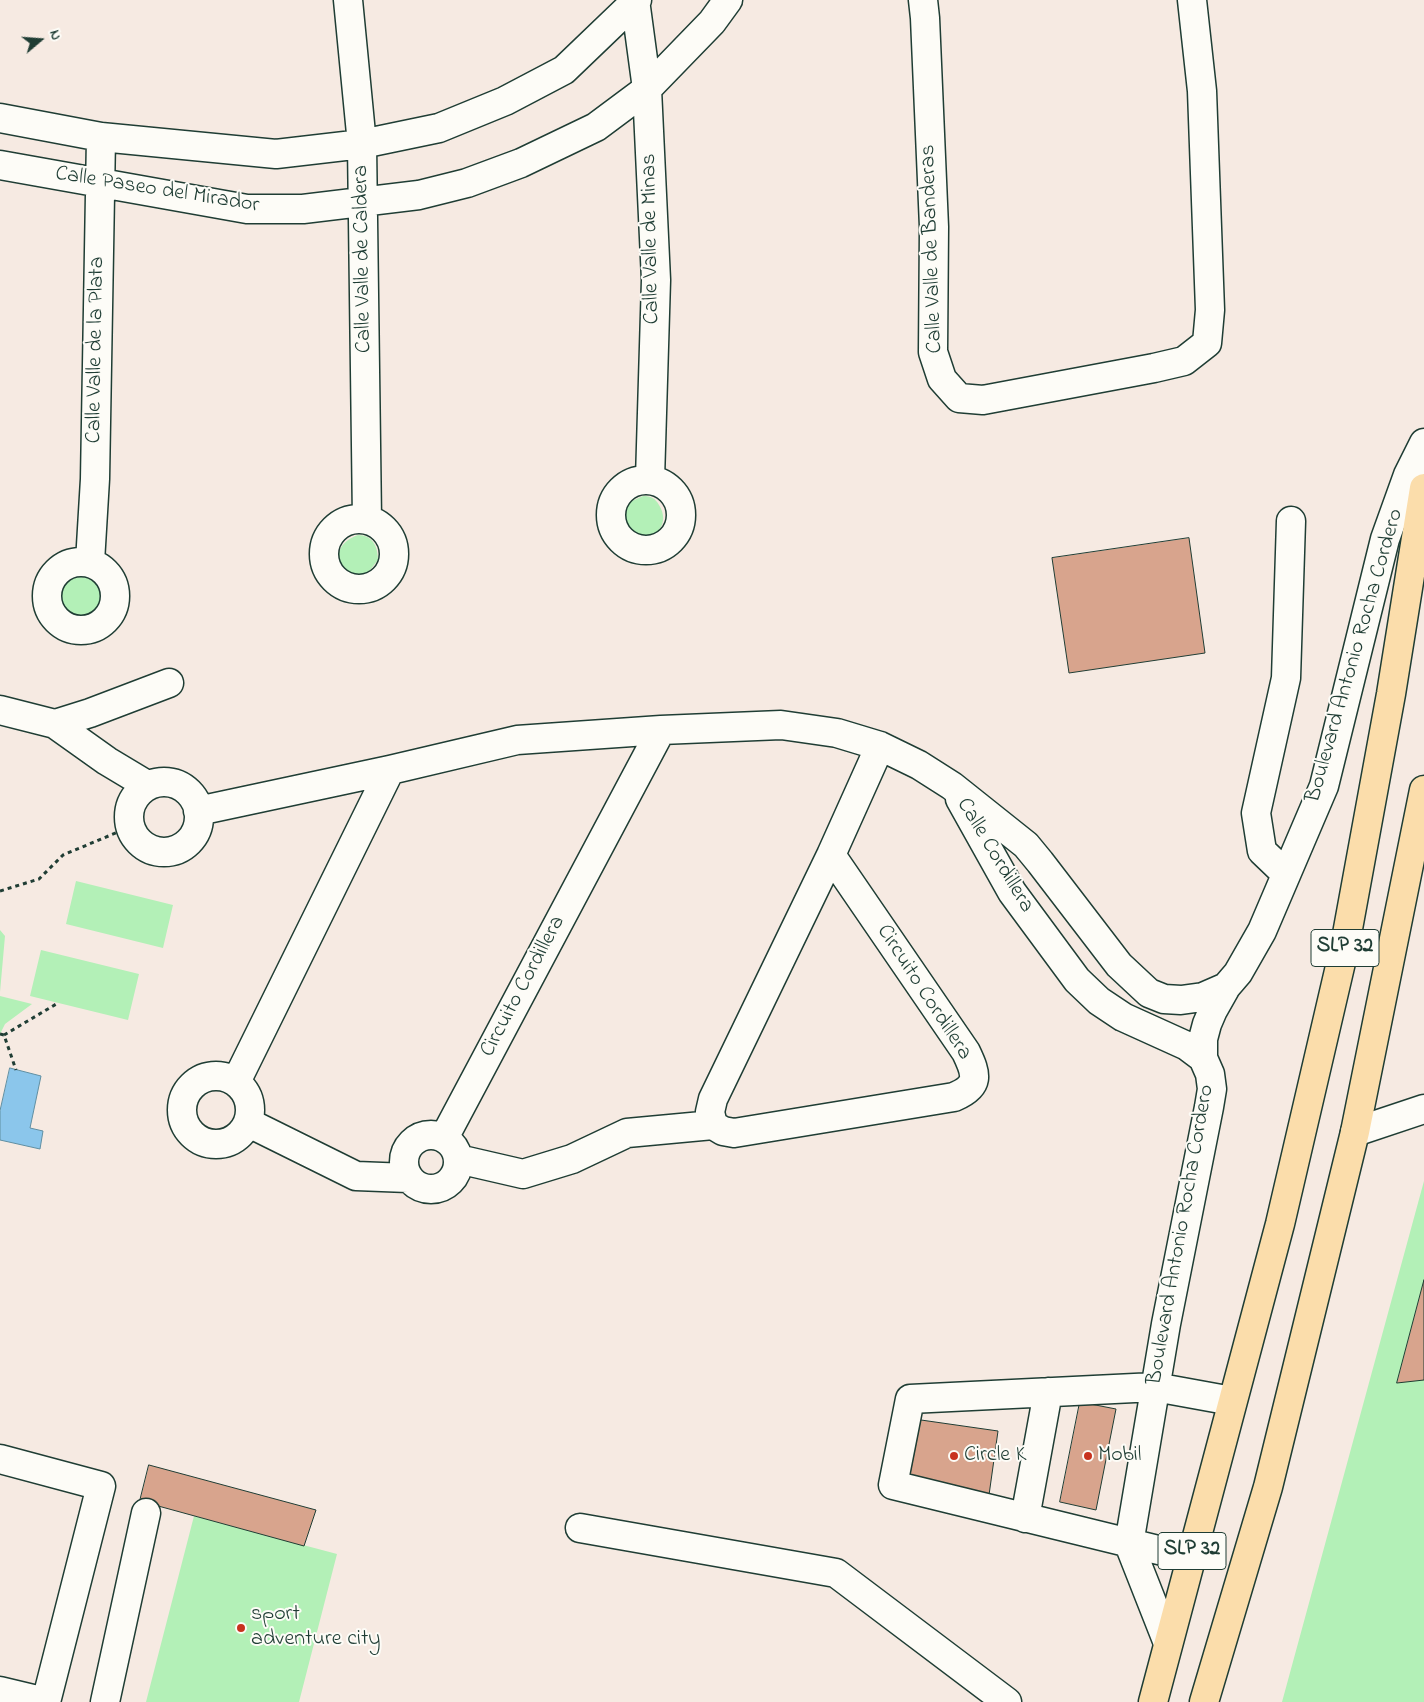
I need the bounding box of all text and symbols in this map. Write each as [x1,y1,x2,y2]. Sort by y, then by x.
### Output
north arrow [15,15,65,65]
text: N [43,27,66,43]
street label: Calle Valle de Banderas [916,144,950,354]
street label: Calle Valle de Minas [637,153,667,325]
street label: Calle Paseo del Mirador [53,162,261,220]
street label: Calle Valle de Caldera [349,165,379,353]
street label: Calle Valle de la Plata [82,256,112,444]
street label: Boulevard Antonio Rocha Cordero [1301,506,1411,806]
street label: Calle Cordillera [949,794,1039,918]
street label: Circuito Cordillera [476,912,572,1062]
street label: Circuito Cordillera [869,920,977,1066]
road number: SLP 32 [1311,930,1379,966]
street label: Boulevard Antonio Rocha Cordero [1143,1083,1221,1387]
place label: Circle K [964,1443,1026,1469]
place label: Mobil [1098,1443,1141,1469]
marker: Circle K [948,1450,960,1462]
marker: Mobil [1082,1450,1094,1462]
road number: SLP 32 [1158,1532,1226,1570]
place label: sport adventure city [251,1602,381,1654]
marker: sport adventure city [235,1622,247,1634]

